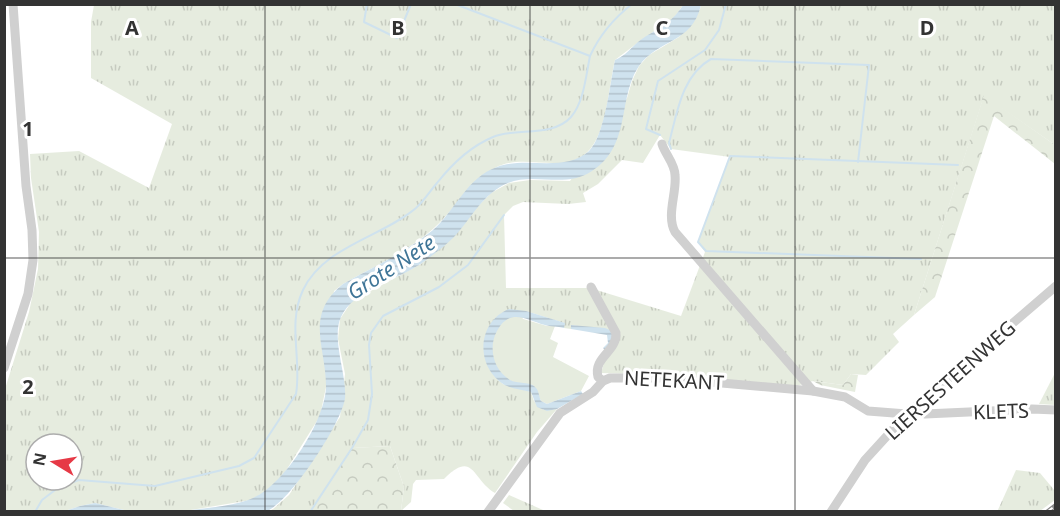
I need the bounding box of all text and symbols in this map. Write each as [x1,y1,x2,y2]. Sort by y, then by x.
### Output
text: A [125,14,139,41]
text: B [391,14,405,41]
text: C [656,14,669,41]
text: D [920,14,934,41]
text: 1 [22,115,34,142]
water label: Grote Nete [342,228,440,306]
street label: LIERSESTEENWEG [879,314,1021,446]
street label: NETEKANT [623,364,725,396]
text: 2 [22,373,34,400]
street label: KLETS [972,397,1030,425]
north arrow [24,432,84,492]
text: N [27,451,51,468]

